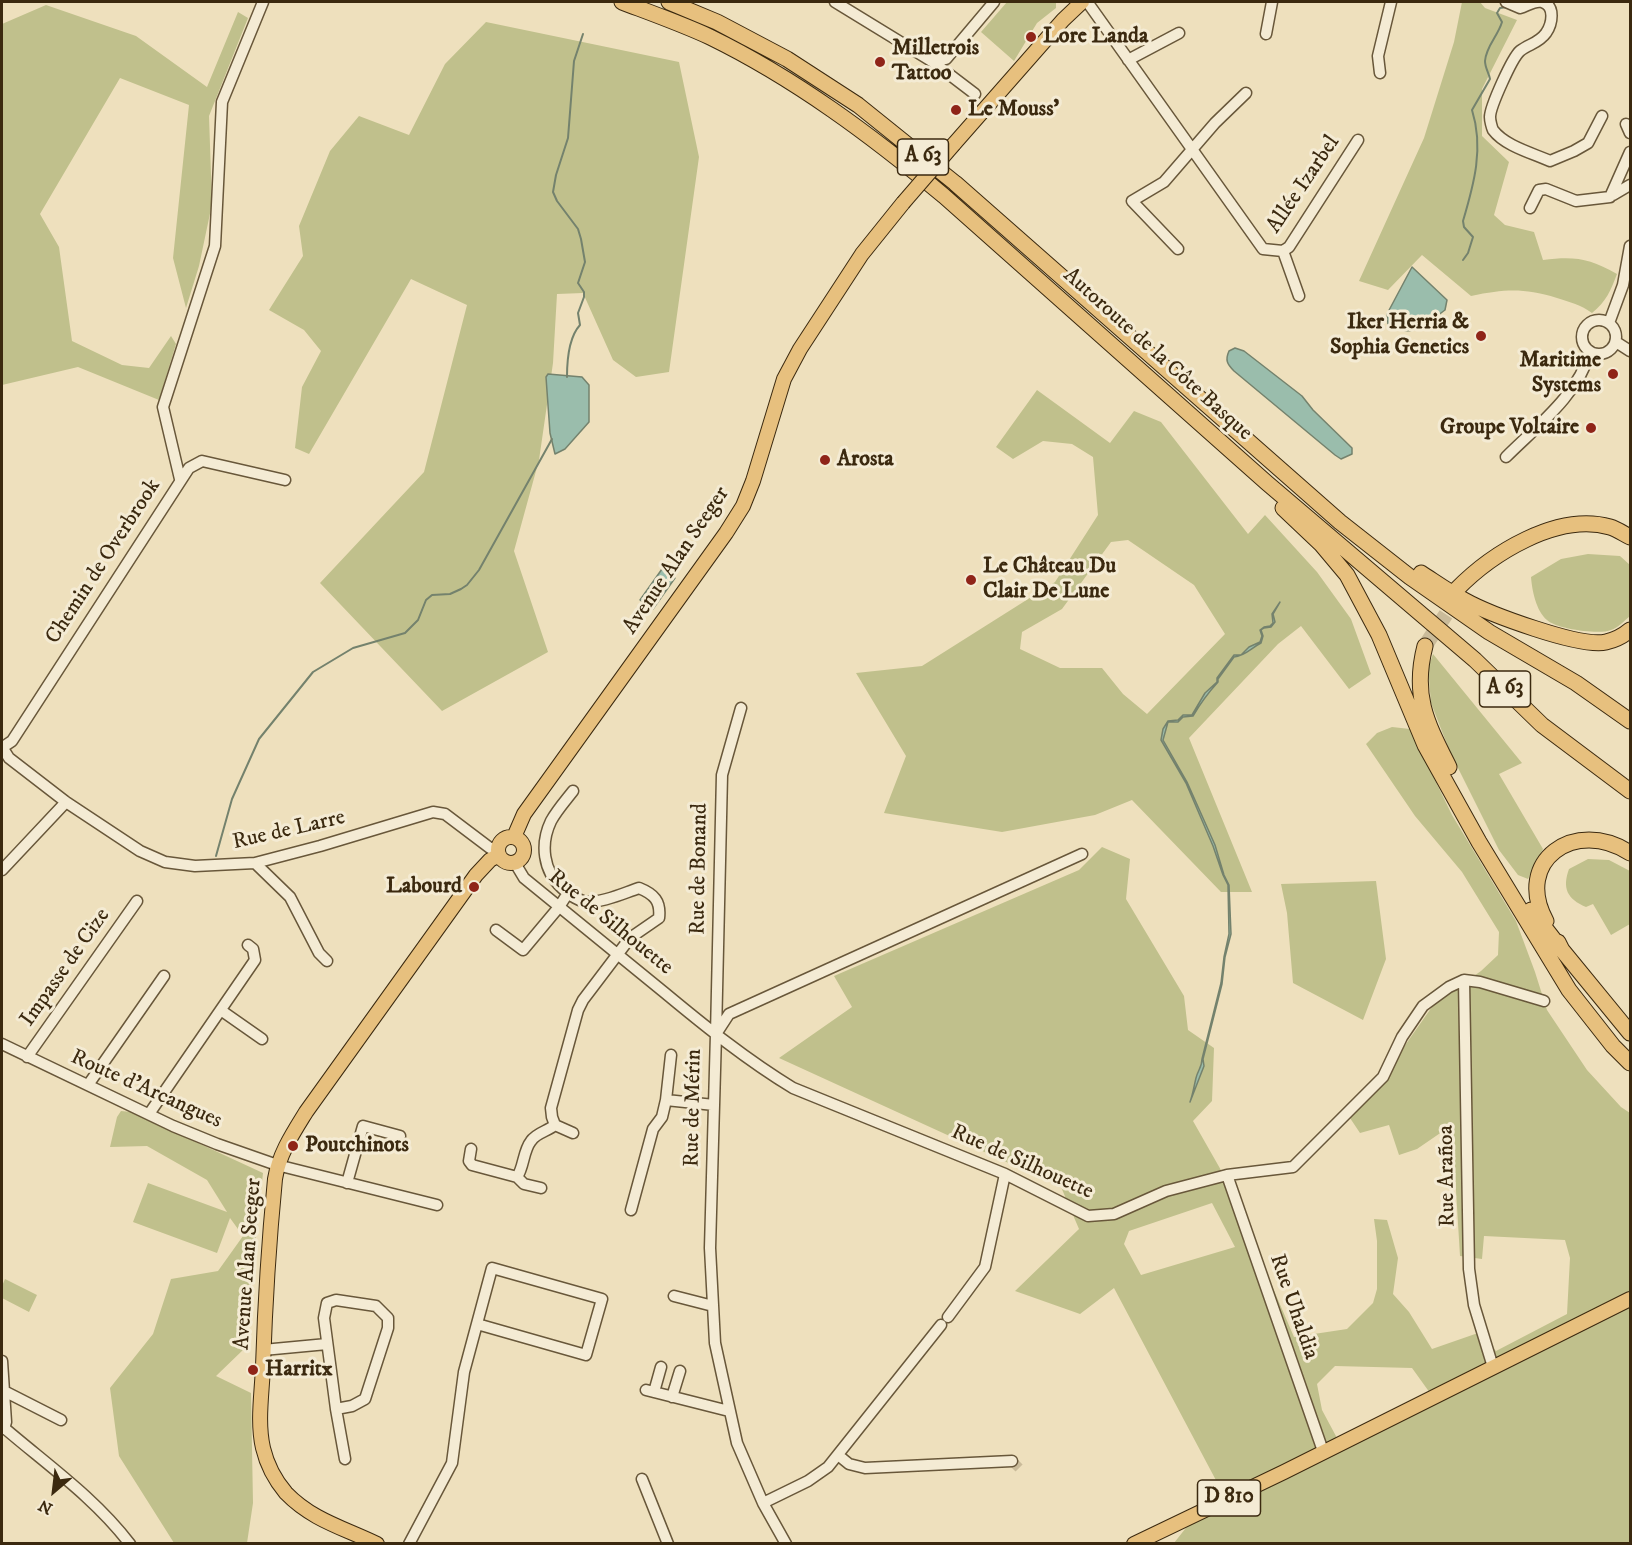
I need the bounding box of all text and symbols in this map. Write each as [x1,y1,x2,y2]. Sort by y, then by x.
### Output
place label: Lore Landa [1043,24,1148,50]
marker: Lore Landa [1024,30,1038,44]
place label: Milletrois Tattoo [892,36,979,88]
marker: Milletrois Tattoo [873,55,887,69]
place label: Le Mouss' [968,97,1059,123]
marker: Le Mouss' [949,103,963,117]
street label: Allée Izarbel [1262,131,1346,239]
road number: A 63 [898,139,948,175]
street label: Autoroute de la Côte Basque [1057,263,1257,447]
place label: Iker Herria & Sophia Genetics [1330,310,1469,362]
marker: Iker Herria & Sophia Genetics [1474,329,1488,343]
place label: Maritime Systems [1519,348,1601,400]
marker: Maritime Systems [1606,367,1620,381]
place label: Groupe Voltaire [1440,415,1579,441]
marker: Groupe Voltaire [1584,421,1598,435]
place label: Arosta [837,447,894,473]
marker: Arosta [818,453,832,467]
street label: Chemin de Overbrook [41,474,167,650]
street label: Avenue Alan Seeger [618,482,736,640]
place label: Le Château Du Clair De Lune [983,554,1116,606]
marker: Le Château Du Clair De Lune [964,573,978,587]
road number: A 63 [1480,671,1530,707]
street label: Rue de Bonand [686,803,714,935]
street label: Rue de Larre [230,805,348,857]
street label: Rue de Silhouette [542,865,678,981]
place label: Labourd [386,874,462,900]
marker: Labourd [467,880,481,894]
street label: Impasse de Cize [16,904,116,1032]
street label: Route d'Arcangues [66,1045,226,1135]
street label: Rue de Mérin [680,1049,708,1167]
street label: Rue de Silhouette [947,1120,1097,1206]
street label: Rue Arañoa [1434,1125,1462,1227]
place label: Poutchinots [305,1133,409,1159]
marker: Poutchinots [286,1139,300,1153]
street label: Avenue Alan Seeger [230,1177,268,1351]
street label: Rue Uhaldia [1263,1251,1323,1363]
place label: Harritx [265,1357,333,1383]
marker: Harritx [246,1363,260,1377]
north arrow [24,1461,84,1521]
road number: D 810 [1198,1480,1260,1516]
text: N [35,1495,56,1519]

